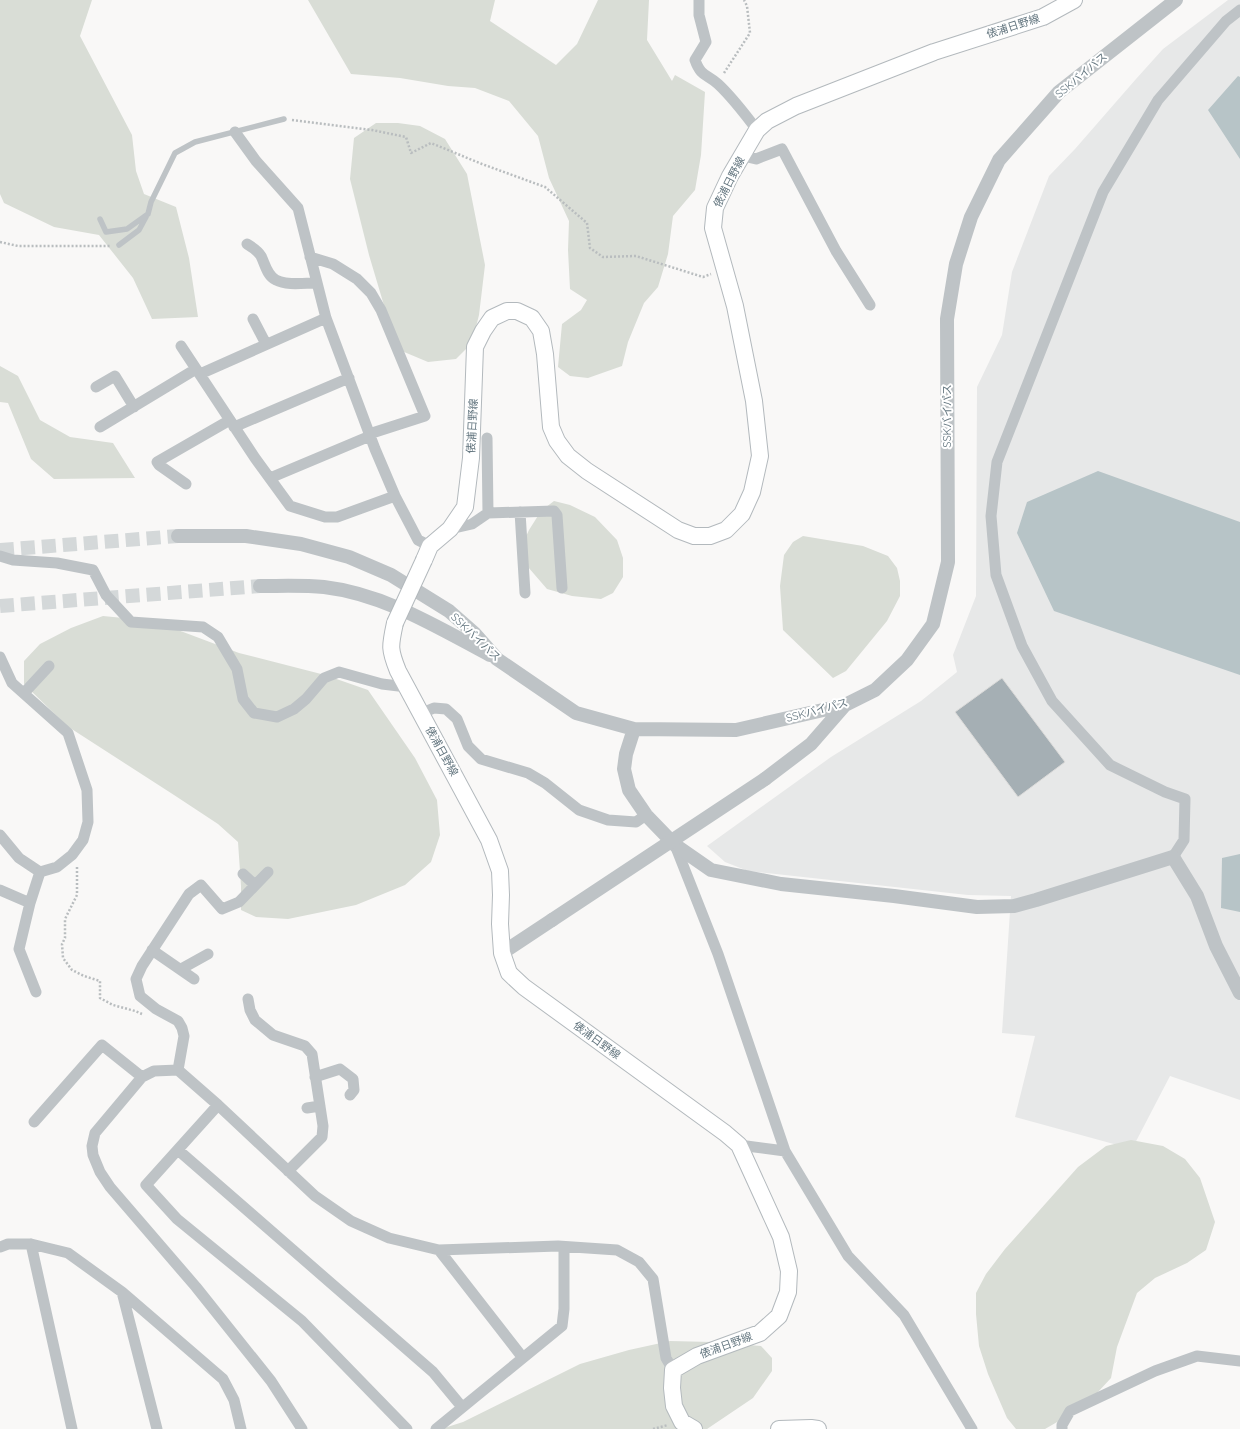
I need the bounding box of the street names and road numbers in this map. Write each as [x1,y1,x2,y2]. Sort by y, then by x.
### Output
street label: 俵浦日野線 [985,11,1041,41]
street label: SSKバイパス [1052,49,1110,101]
street label: 俵浦日野線 [710,154,748,210]
street label: SSKバイパス [940,384,954,448]
street label: 俵浦日野線 [464,398,480,454]
street label: SSKバイパス [448,610,504,664]
street label: SSKバイパス [784,695,850,725]
street label: 俵浦日野線 [423,724,461,778]
street label: 俵浦日野線 [571,1018,623,1062]
street label: 俵浦日野線 [698,1329,754,1361]

